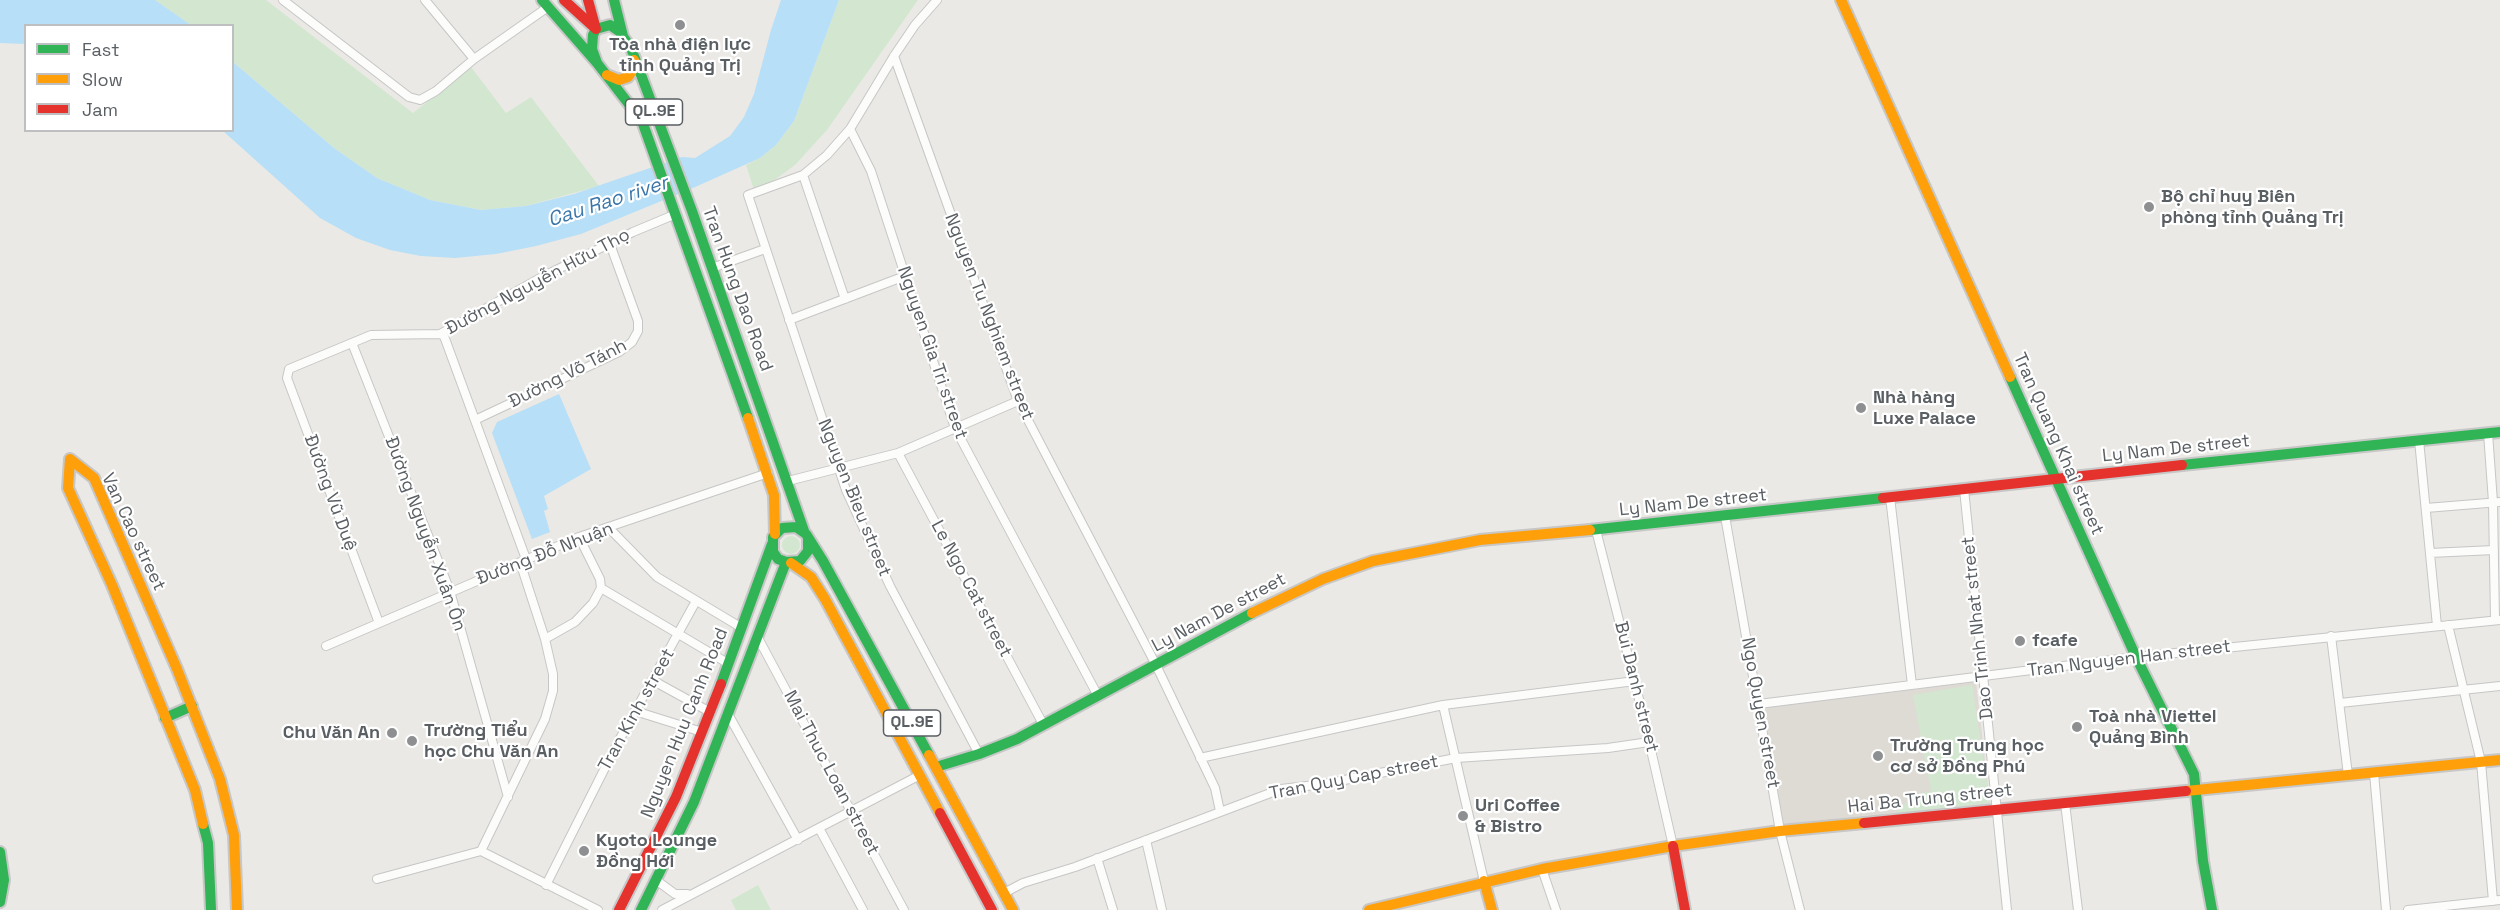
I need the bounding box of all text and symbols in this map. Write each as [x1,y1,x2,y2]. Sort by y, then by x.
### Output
marker: Tòa nhà điện lực tỉnh Quảng Trị [673,18,687,32]
legend [24,24,234,132]
place label: Tòa nhà điện lực tỉnh Quảng Trị [609,34,751,76]
text: Fast [82,38,119,61]
text: Slow [82,68,123,91]
text: Jam [82,98,118,121]
road number: QL.9E [626,99,682,125]
water label: Cau Rao river [545,171,671,233]
place label: Bộ chỉ huy Biên phòng tỉnh Quảng Trị [2161,186,2344,228]
marker: Bộ chỉ huy Biên phòng tỉnh Quảng Trị [2142,200,2156,214]
street label: Tran Hung Dao Road [697,204,777,374]
street label: Nguyen Tu Nghiem street [940,211,1038,423]
street label: Đường Nguyễn Hữu Thọ [442,224,634,340]
street label: Nguyen Gia Tri street [892,264,972,442]
street label: Đường Võ Tánh [505,335,631,413]
street label: Tran Quang Khai street [2008,350,2108,538]
place label: Nhà hàng Luxe Palace [1873,387,1976,430]
marker: Nhà hàng Luxe Palace [1854,401,1868,415]
street label: Nguyen Bieu street [813,416,895,580]
street label: Ly Nam De street [2101,431,2251,467]
street label: Đường Vũ Duệ [299,432,361,554]
street label: Đường Nguyễn Xuân Ôn [380,434,470,634]
street label: Van Cao street [96,470,170,594]
street label: Ly Nam De street [1618,485,1768,521]
street label: Le Ngo Cat street [926,517,1016,661]
street label: Đường Đỗ Nhuận [474,518,616,590]
street label: Dao Trinh Nhat street [1958,535,1998,721]
street label: Ly Nam De street [1148,569,1290,657]
street label: Bui Danh street [1609,619,1663,755]
street label: Nguyen Huu Canh Road [637,625,733,821]
place label: fcafe [2032,630,2078,652]
marker: fcafe [2013,634,2027,648]
street label: Ngo Quyen street [1736,636,1784,790]
street label: Tran Nguyen Han street [2026,636,2232,682]
street label: Tran Kinh street [594,645,680,775]
street label: Mai Thuc Loan street [779,687,883,859]
place label: Toà nhà Viettel Quảng Bình [2089,706,2217,748]
road number: QL.9E [884,710,940,736]
place label: Trường Tiểu học Chu Văn An [424,720,559,762]
marker: Toà nhà Viettel Quảng Bình [2070,720,2084,734]
place label: Chu Văn An [283,722,380,744]
marker: Chu Văn An [385,726,399,740]
marker: Trường Tiểu học Chu Văn An [405,734,419,748]
place label: Trường Trung học cơ sở Đồng Phú [1890,735,2044,777]
marker: Trường Trung học cơ sở Đồng Phú [1871,749,1885,763]
street label: Tran Quy Cap street [1268,751,1440,805]
street label: Hai Ba Trung street [1847,780,2013,818]
place label: Uri Coffee & Bistro [1475,795,1560,838]
marker: Uri Coffee & Bistro [1456,809,1470,823]
place label: Kyoto Lounge Đồng Hới [596,830,717,872]
marker: Kyoto Lounge Đồng Hới [577,844,591,858]

